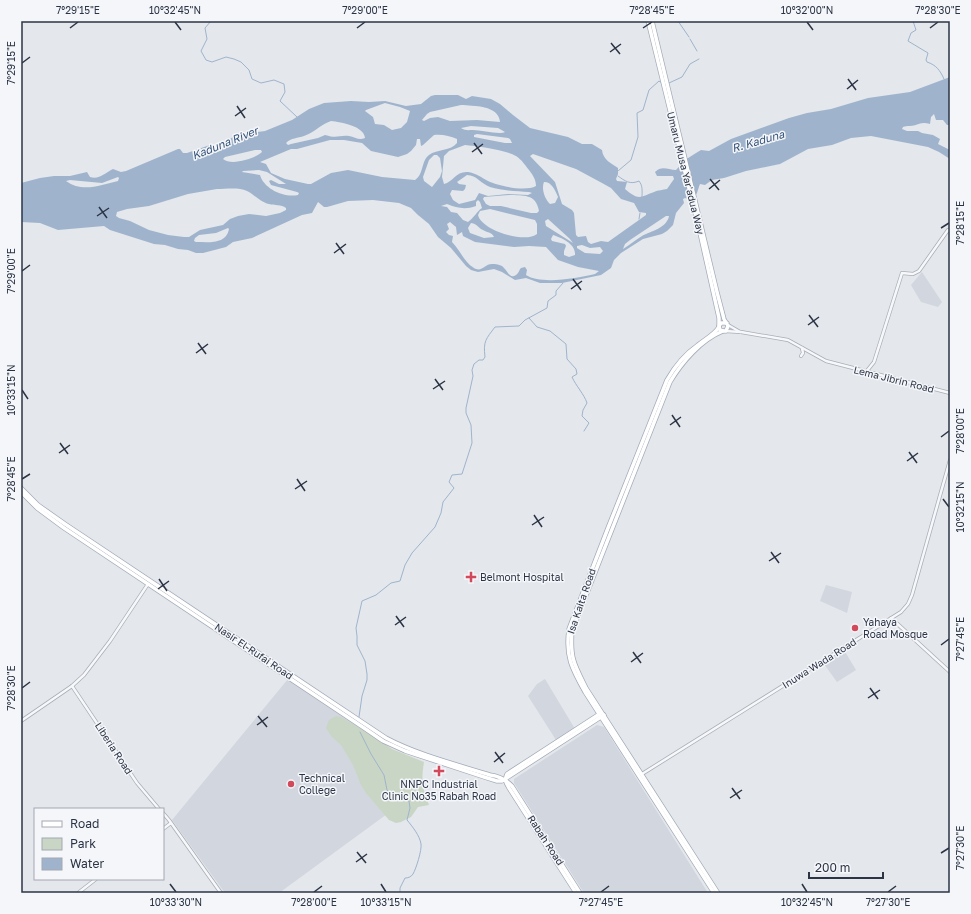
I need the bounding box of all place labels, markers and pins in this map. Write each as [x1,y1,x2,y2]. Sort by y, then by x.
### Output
marker: Belmont Hospital [465,571,477,583]
place label: Belmont Hospital [480,571,564,583]
place label: Yahaya Road Mosque [863,616,928,640]
marker: Yahaya Road Mosque [850,623,860,633]
marker: NNPC Industrial Clinic No35 Rabah Road [433,765,445,777]
place label: Technical College [299,772,345,796]
place label: NNPC Industrial Clinic No35 Rabah Road [382,778,496,802]
marker: Technical College [286,779,296,789]

